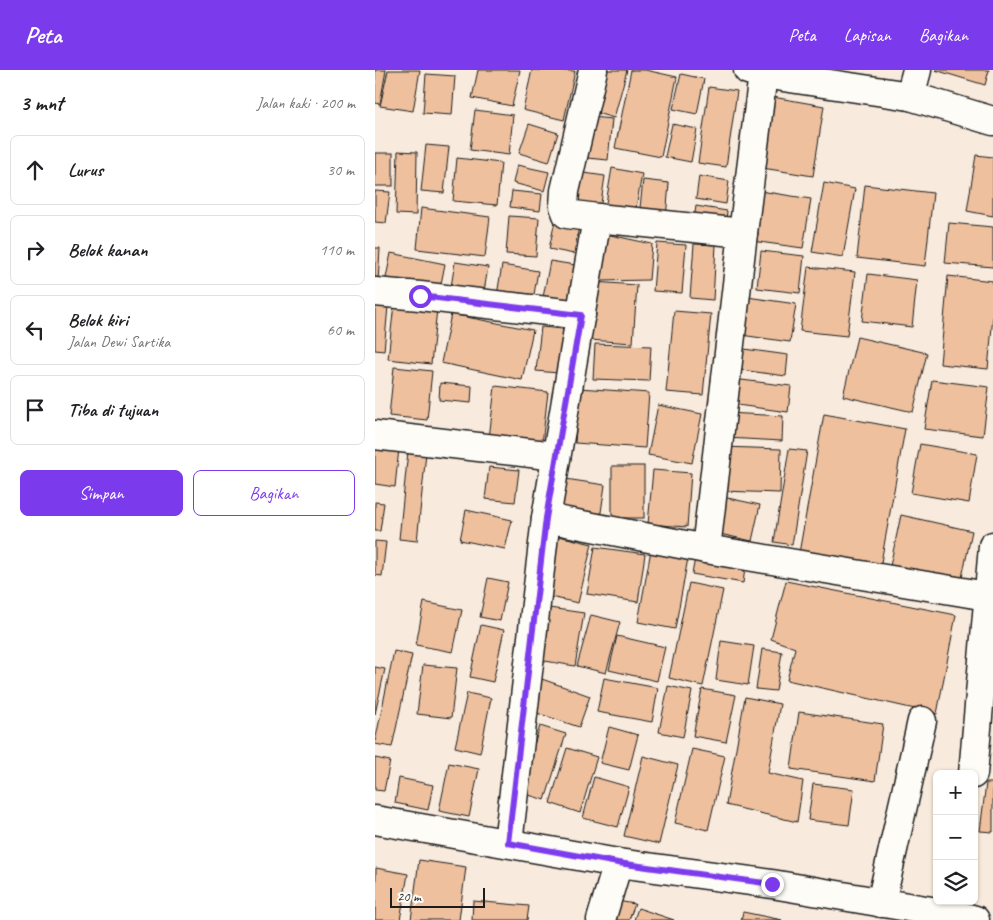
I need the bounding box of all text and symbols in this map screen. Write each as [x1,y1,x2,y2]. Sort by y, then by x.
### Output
text: Peta [25,20,62,50]
text: Peta [789,24,816,46]
text: Lapisan [844,24,891,46]
text: Bagikan [919,24,968,46]
text: 3 mnt [20,90,63,116]
text: Jalan kaki · 200 m [257,93,355,113]
icon: ahead [21,156,49,184]
text: Lurus [68,158,103,182]
text: 30 m [327,160,354,180]
icon: right [21,236,49,264]
text: Belok kanan [68,238,147,262]
text: 110 m [320,240,354,260]
route start [409,285,432,308]
text: Belok kiri [68,308,128,332]
icon: left [21,316,49,344]
text: 60 m [327,320,354,340]
text: Jalan Dewi Sartika [68,332,170,352]
icon: arrive [21,396,49,424]
text: Tiba di tujuan [68,398,158,422]
button: Simpan [20,470,183,516]
button: Bagikan [193,470,355,516]
map controls [933,770,978,905]
button: + [933,770,978,815]
button: − [933,815,978,860]
button: layers [933,860,978,905]
route end [761,873,784,896]
scale bar [390,885,485,908]
text: 20 m [397,888,421,905]

